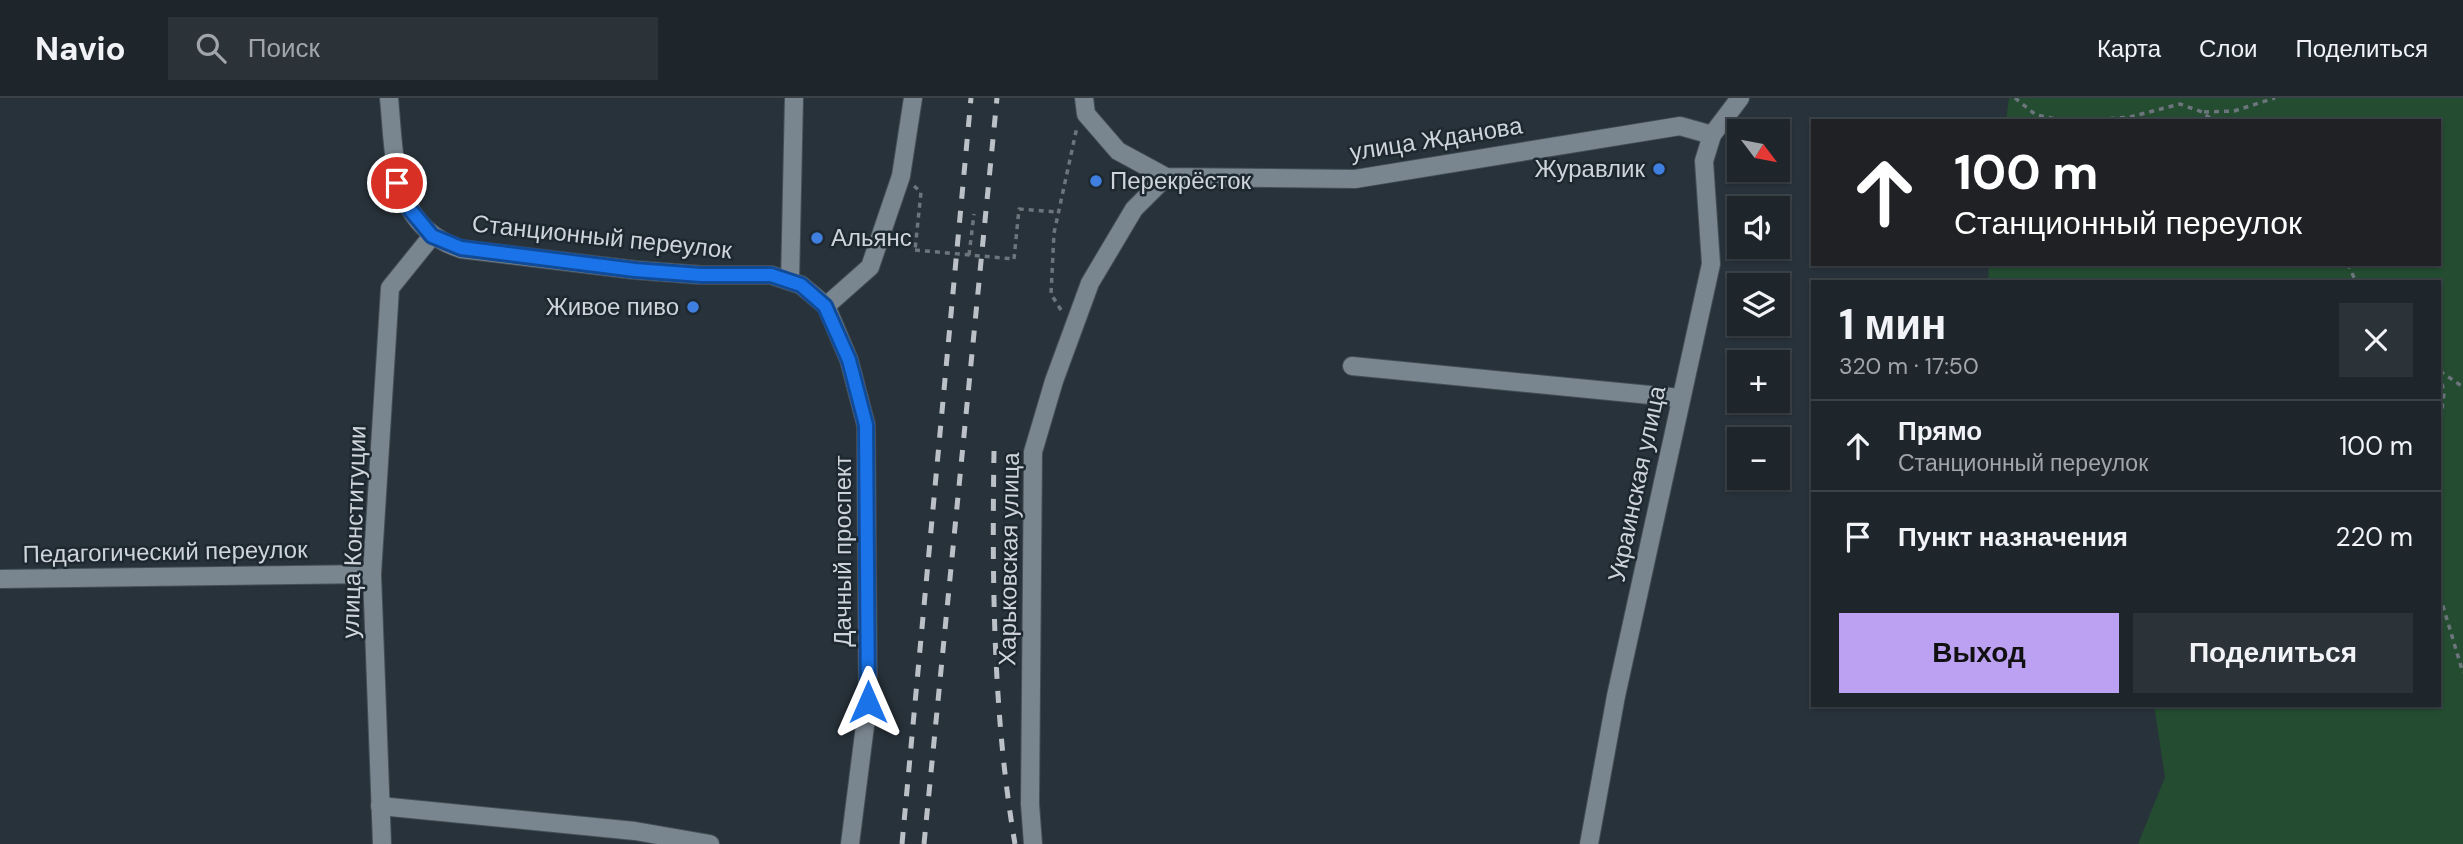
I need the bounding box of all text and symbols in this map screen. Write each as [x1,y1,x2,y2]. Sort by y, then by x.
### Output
search box [168,17,658,80]
text: Navio [35,27,126,70]
icon: search [192,29,230,67]
text: Поиск [248,31,320,65]
text: Карта [2097,33,2161,64]
text: Слои [2199,33,2257,64]
text: Поделиться [2295,33,2428,64]
street label: улица Жданова [1347,109,1525,167]
north arrow [1727,119,1790,182]
map controls [1727,119,1790,490]
text: 100 m [1954,140,2098,204]
icon: ahead [1839,147,1930,238]
pin [367,153,427,213]
place label: Журавлик [1535,153,1645,184]
marker: Журавлик [1651,161,1667,177]
icon: arrive [378,164,416,202]
place label: Перекрёсток [1110,165,1252,196]
marker: Перекрёсток [1088,173,1104,189]
button: sound [1727,196,1790,259]
text: Станционный переулок [1954,202,2302,244]
street label: Станционный переулок [471,207,734,266]
place label: Альянс [831,222,912,253]
marker: Альянс [809,230,825,246]
button: layers [1727,273,1790,336]
place label: Живое пиво [546,291,679,322]
text: 1 мин [1839,297,1946,352]
marker: Живое пиво [685,299,701,315]
button: close [2339,303,2413,377]
button: + [1727,350,1790,413]
text: 320 m · 17:50 [1839,351,1979,381]
street label: Украинская улица [1601,382,1673,585]
text: Прямо [1898,414,1982,448]
street label: улица Конституции [334,425,373,639]
button: − [1727,427,1790,490]
icon: ahead [1839,427,1877,465]
text: 100 m [2339,429,2413,463]
text: Станционный переулок [1898,448,2148,478]
street label: Харьковская улица [991,451,1026,666]
street label: Дачный проспект [827,455,858,647]
icon: arrive [1839,518,1877,556]
text: Пункт назначения [1898,520,2128,554]
text: 220 m [2335,520,2413,554]
street label: Педагогический переулок [22,534,308,569]
button: Выход [1839,613,2119,693]
button: Поделиться [2133,613,2413,693]
position arrow [831,665,905,739]

